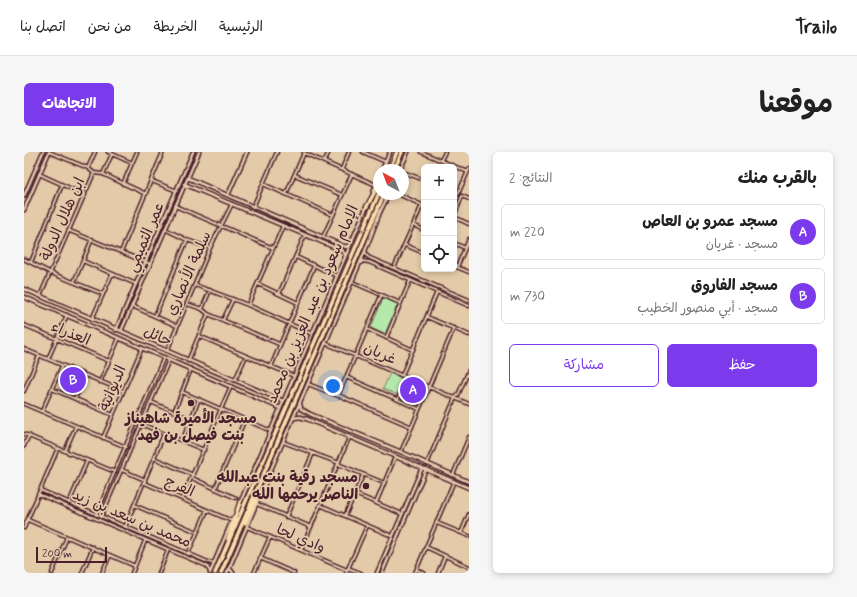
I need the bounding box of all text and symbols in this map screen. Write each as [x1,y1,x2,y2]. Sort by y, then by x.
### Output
text: Trailo [795,15,837,40]
text: اتصل بنا [20,18,66,36]
text: من نحن [88,18,131,36]
text: الخريطة [153,18,197,36]
text: الرئيسية [219,18,263,36]
button: الاتجاهات [24,83,114,126]
text: موقعنا [759,86,833,123]
north arrow [373,164,409,200]
map controls [421,164,457,272]
button: + [421,164,457,200]
text: بالقرب منك [738,167,817,189]
text: النتائج: 2 [509,170,552,187]
street label: ابن هلال الدولة [36,174,90,264]
street label: عمر التميمي [122,200,171,276]
button: − [421,200,457,236]
street label: الإمام سعود بن عبد العزيز بن محمد [262,202,364,407]
text: مسجد عمرو بن العاص [642,212,778,232]
text: 220 m [510,224,545,241]
text: A [799,224,807,241]
one-way arrow [360,225,368,232]
street label: سلمة الأنصاري [161,228,216,319]
button: locate [421,236,457,272]
text: مسجد · غريان [706,236,778,253]
text: مسجد الفاروق [691,276,778,296]
text: 730 m [510,288,545,305]
text: B [799,288,807,305]
text: مسجد · أبي منصور الخطيب [637,300,778,317]
street label: العذراء [48,317,93,351]
street label: حائل [140,322,175,352]
street label: غريان [360,338,399,370]
button: مشاركة [509,344,659,387]
button: حفظ [667,344,817,387]
street label: الديوانية [94,362,131,414]
pin: B [60,365,86,395]
pin: A [400,375,426,405]
your location [323,376,343,396]
marker: مسجد الأميرة شاهيناز بنت فيصل بن فهد [186,398,196,408]
place label: مسجد الأميرة شاهيناز بنت فيصل بن فهد [123,407,257,446]
place label: مسجد رقية بنت عبدالله الناصر يرحمها الله [216,468,358,505]
street label: الفرج [162,472,198,502]
marker: مسجد رقية بنت عبدالله الناصر يرحمها الله [361,481,371,491]
street label: محمد بن سعد بن زيد [69,485,194,553]
street label: وادي لحا [273,520,328,558]
scale bar [36,545,107,564]
text: 200 m [42,547,72,561]

